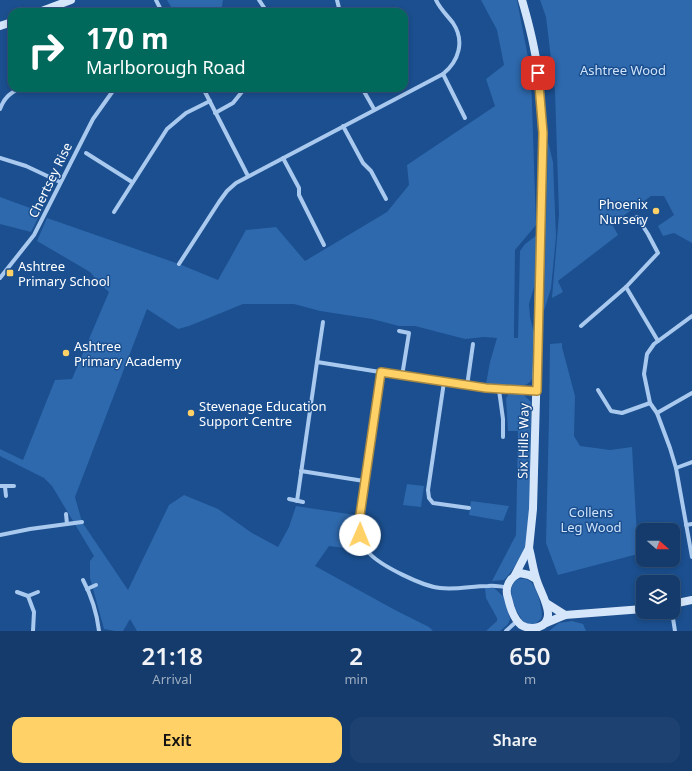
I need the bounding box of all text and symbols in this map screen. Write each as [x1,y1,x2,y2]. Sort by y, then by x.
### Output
text: 170 m [86,19,169,57]
icon: right [20,24,72,76]
text: Marlborough Road [86,55,246,79]
pin [521,56,555,90]
park label: Ashtree Wood [580,61,666,79]
icon: arrive [527,62,549,84]
street label: Chertsey Rise [24,139,76,221]
place label: Phoenix Nursery [599,195,648,228]
marker: Phoenix Nursery [651,206,661,216]
place label: Ashtree Primary School [18,257,110,290]
marker: Ashtree Primary School [5,268,15,278]
place label: Ashtree Primary Academy [74,337,182,370]
marker: Ashtree Primary Academy [61,348,71,358]
place label: Stevenage Education Support Centre [199,397,327,430]
street label: Six Hills Way [513,403,533,479]
marker: Stevenage Education Support Centre [186,408,196,418]
park label: Collens Leg Wood [560,503,622,536]
position arrow [339,514,381,556]
north arrow [636,523,680,567]
map controls [636,523,680,619]
button: layers [636,575,680,619]
text: 21:18 [141,639,203,672]
text: 2 [349,639,363,672]
text: 650 [509,639,551,672]
text: Arrival [152,670,192,688]
text: min [344,670,368,688]
text: m [524,670,536,688]
button: Exit [12,717,342,763]
button: Share [350,717,680,763]

